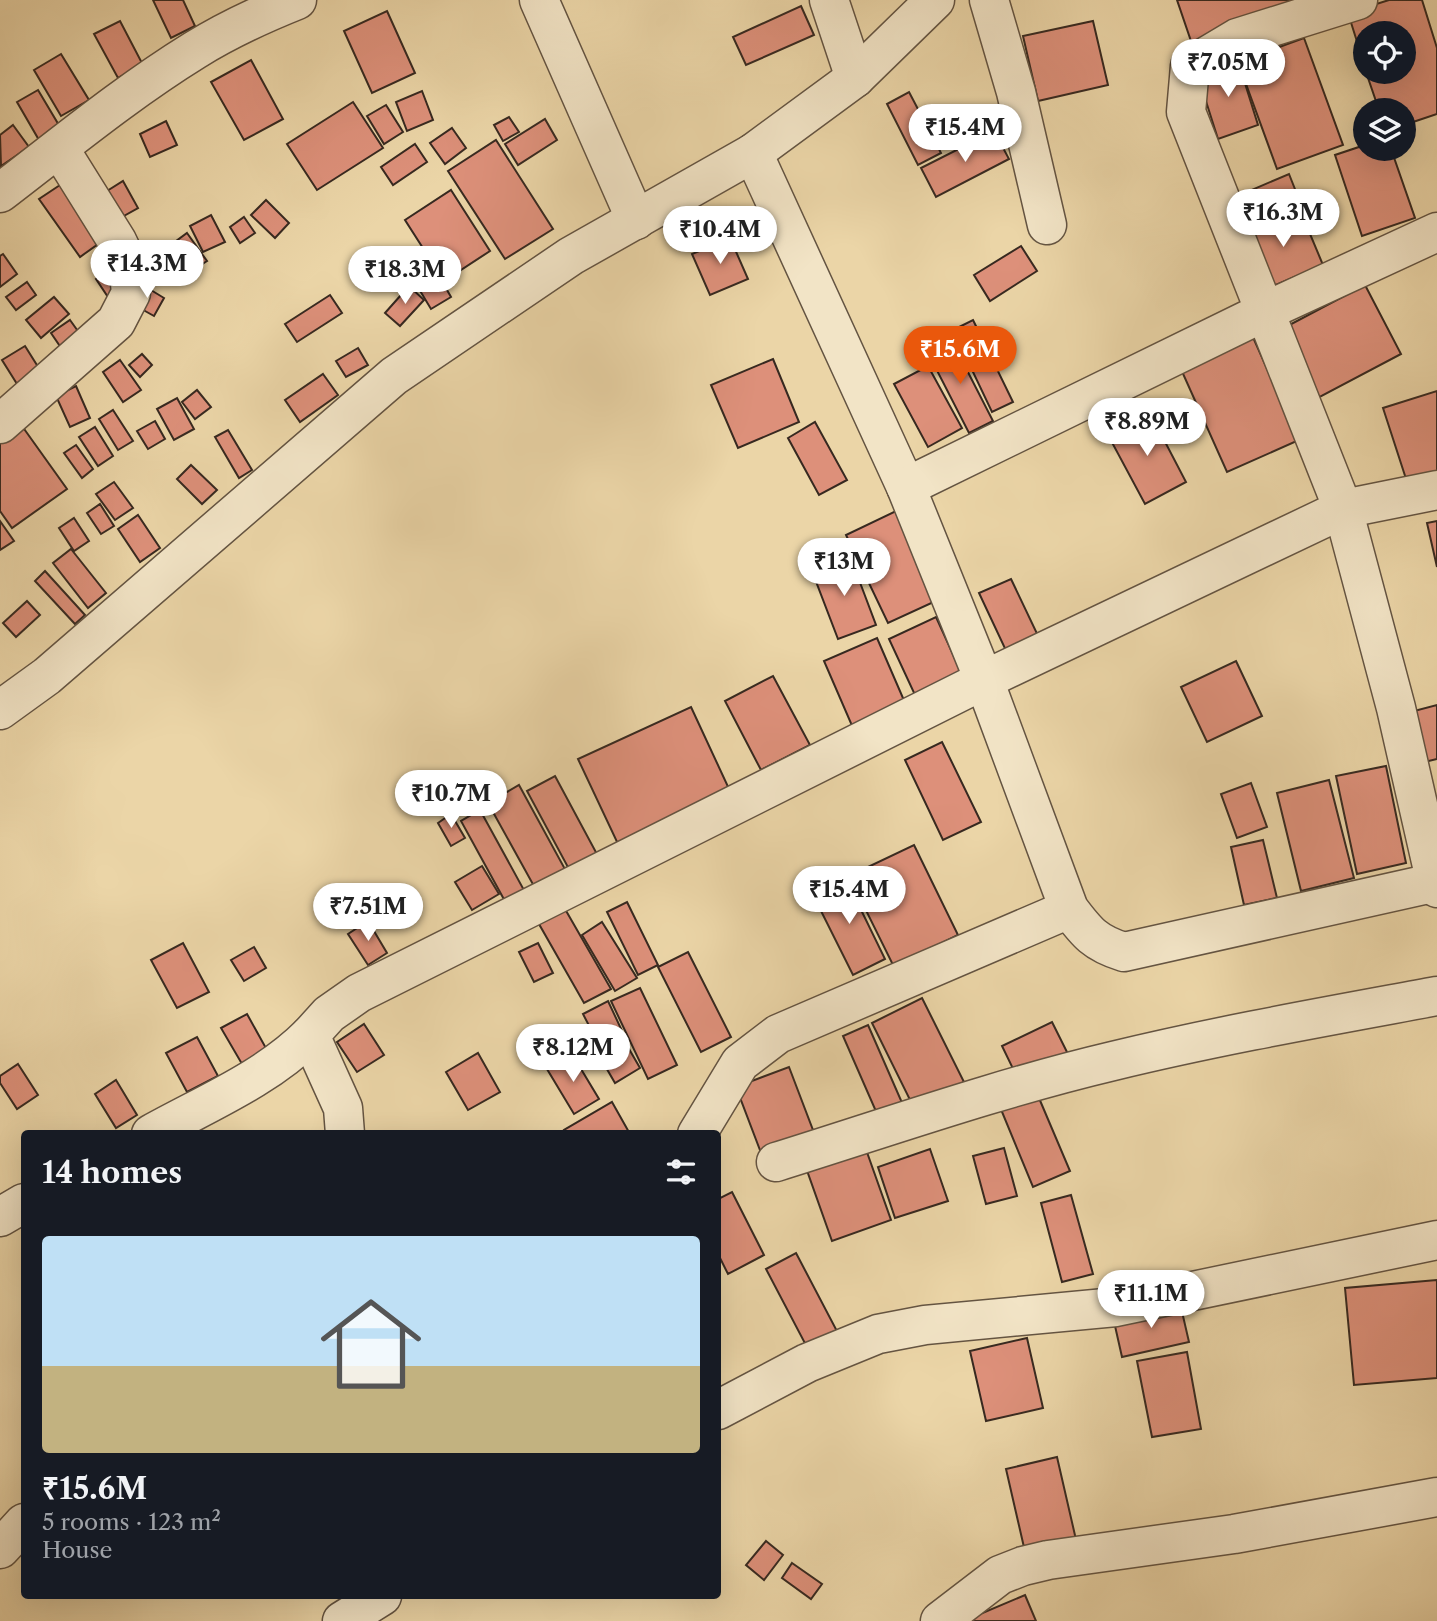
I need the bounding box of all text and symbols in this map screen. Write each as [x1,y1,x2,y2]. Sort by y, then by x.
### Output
map controls [1353,21,1416,161]
button: locate [1353,21,1416,84]
pin: ₹7.05M [1171,40,1285,99]
text: ₹7.05M [1187,48,1269,76]
button: layers [1353,98,1416,161]
pin: ₹15.4M [908,104,1022,164]
text: ₹15.4M [925,113,1005,141]
pin: ₹16.3M [1226,190,1340,249]
text: ₹16.3M [1242,198,1324,226]
pin: ₹10.4M [663,206,777,266]
text: ₹10.4M [679,215,761,243]
pin: ₹14.3M [90,240,204,300]
pin: ₹18.3M [348,246,462,306]
text: ₹14.3M [107,249,187,277]
text: ₹18.3M [364,255,446,283]
pin: ₹15.6M [903,326,1017,386]
text: ₹15.6M [920,335,1000,363]
pin: ₹8.89M [1090,398,1204,458]
text: ₹8.89M [1104,407,1190,435]
pin: ₹13M [803,538,885,598]
text: ₹13M [814,547,874,575]
pin: ₹10.7M [394,770,508,830]
text: ₹10.7M [411,779,491,807]
pin: ₹15.4M [792,866,906,926]
text: ₹15.4M [809,875,889,903]
pin: ₹7.51M [311,884,425,943]
text: ₹7.51M [329,892,407,920]
pin: ₹8.12M [516,1024,630,1084]
text: ₹8.12M [532,1033,614,1061]
icon: filters [662,1153,700,1191]
text: 14 homes [42,1154,182,1191]
pin: ₹11.1M [1094,1270,1208,1330]
text: ₹11.1M [1114,1279,1189,1307]
icon: home [308,1281,434,1407]
text: ₹15.6M [42,1470,147,1507]
text: 5 rooms · 123 m² [42,1508,221,1536]
text: House [42,1536,112,1564]

